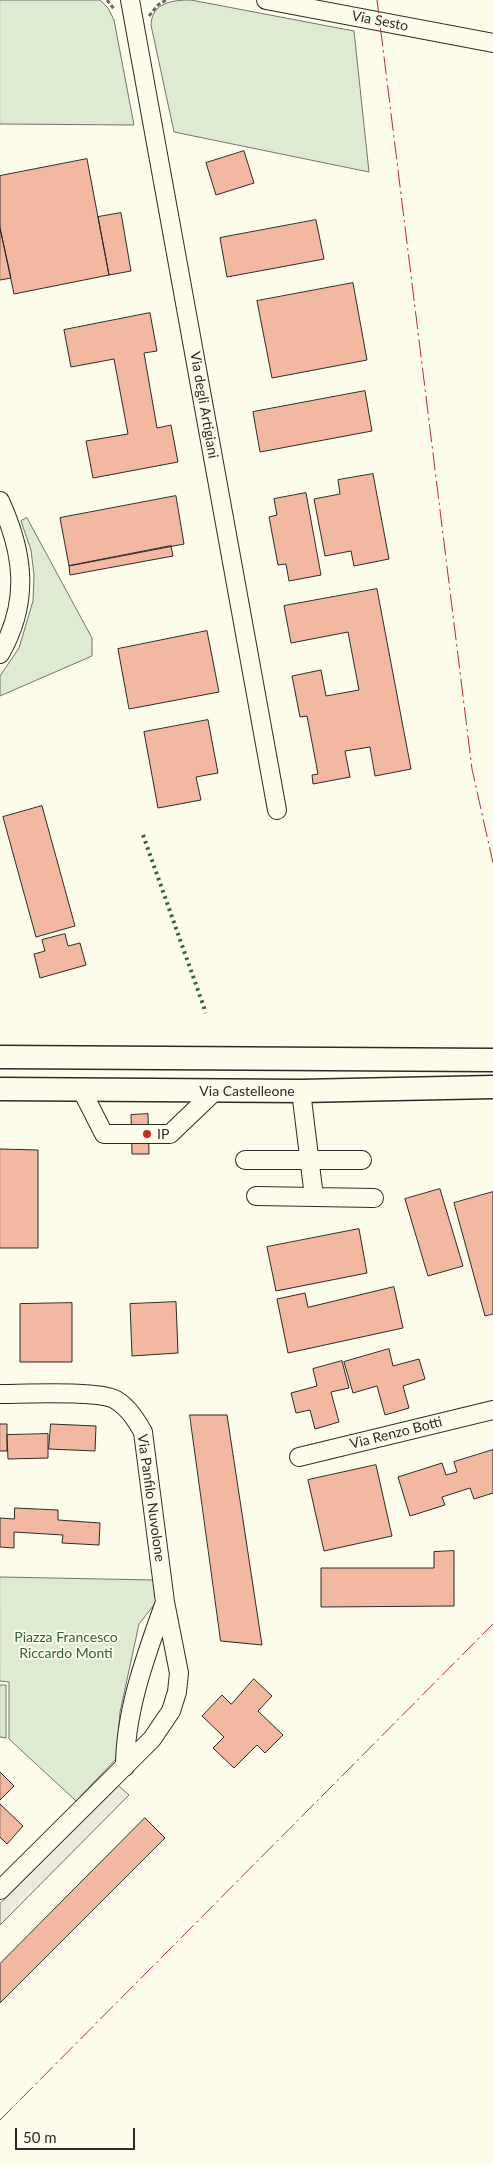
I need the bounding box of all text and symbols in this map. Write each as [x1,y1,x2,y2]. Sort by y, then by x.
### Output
street label: Via Sesto [350,7,410,35]
street label: Via degli Artigiani [186,350,222,460]
street label: Via Castelleone [199,1083,295,1099]
place label: IP [157,1126,169,1142]
marker: IP [141,1128,153,1140]
street label: Via Renzo Botti [348,1413,444,1453]
street label: Via Panfilo Nuvolone [134,1433,168,1563]
park label: Piazza Francesco Riccardo Monti [14,1629,118,1661]
scale bar [18,2118,138,2150]
text: 50 m [23,2128,57,2146]

